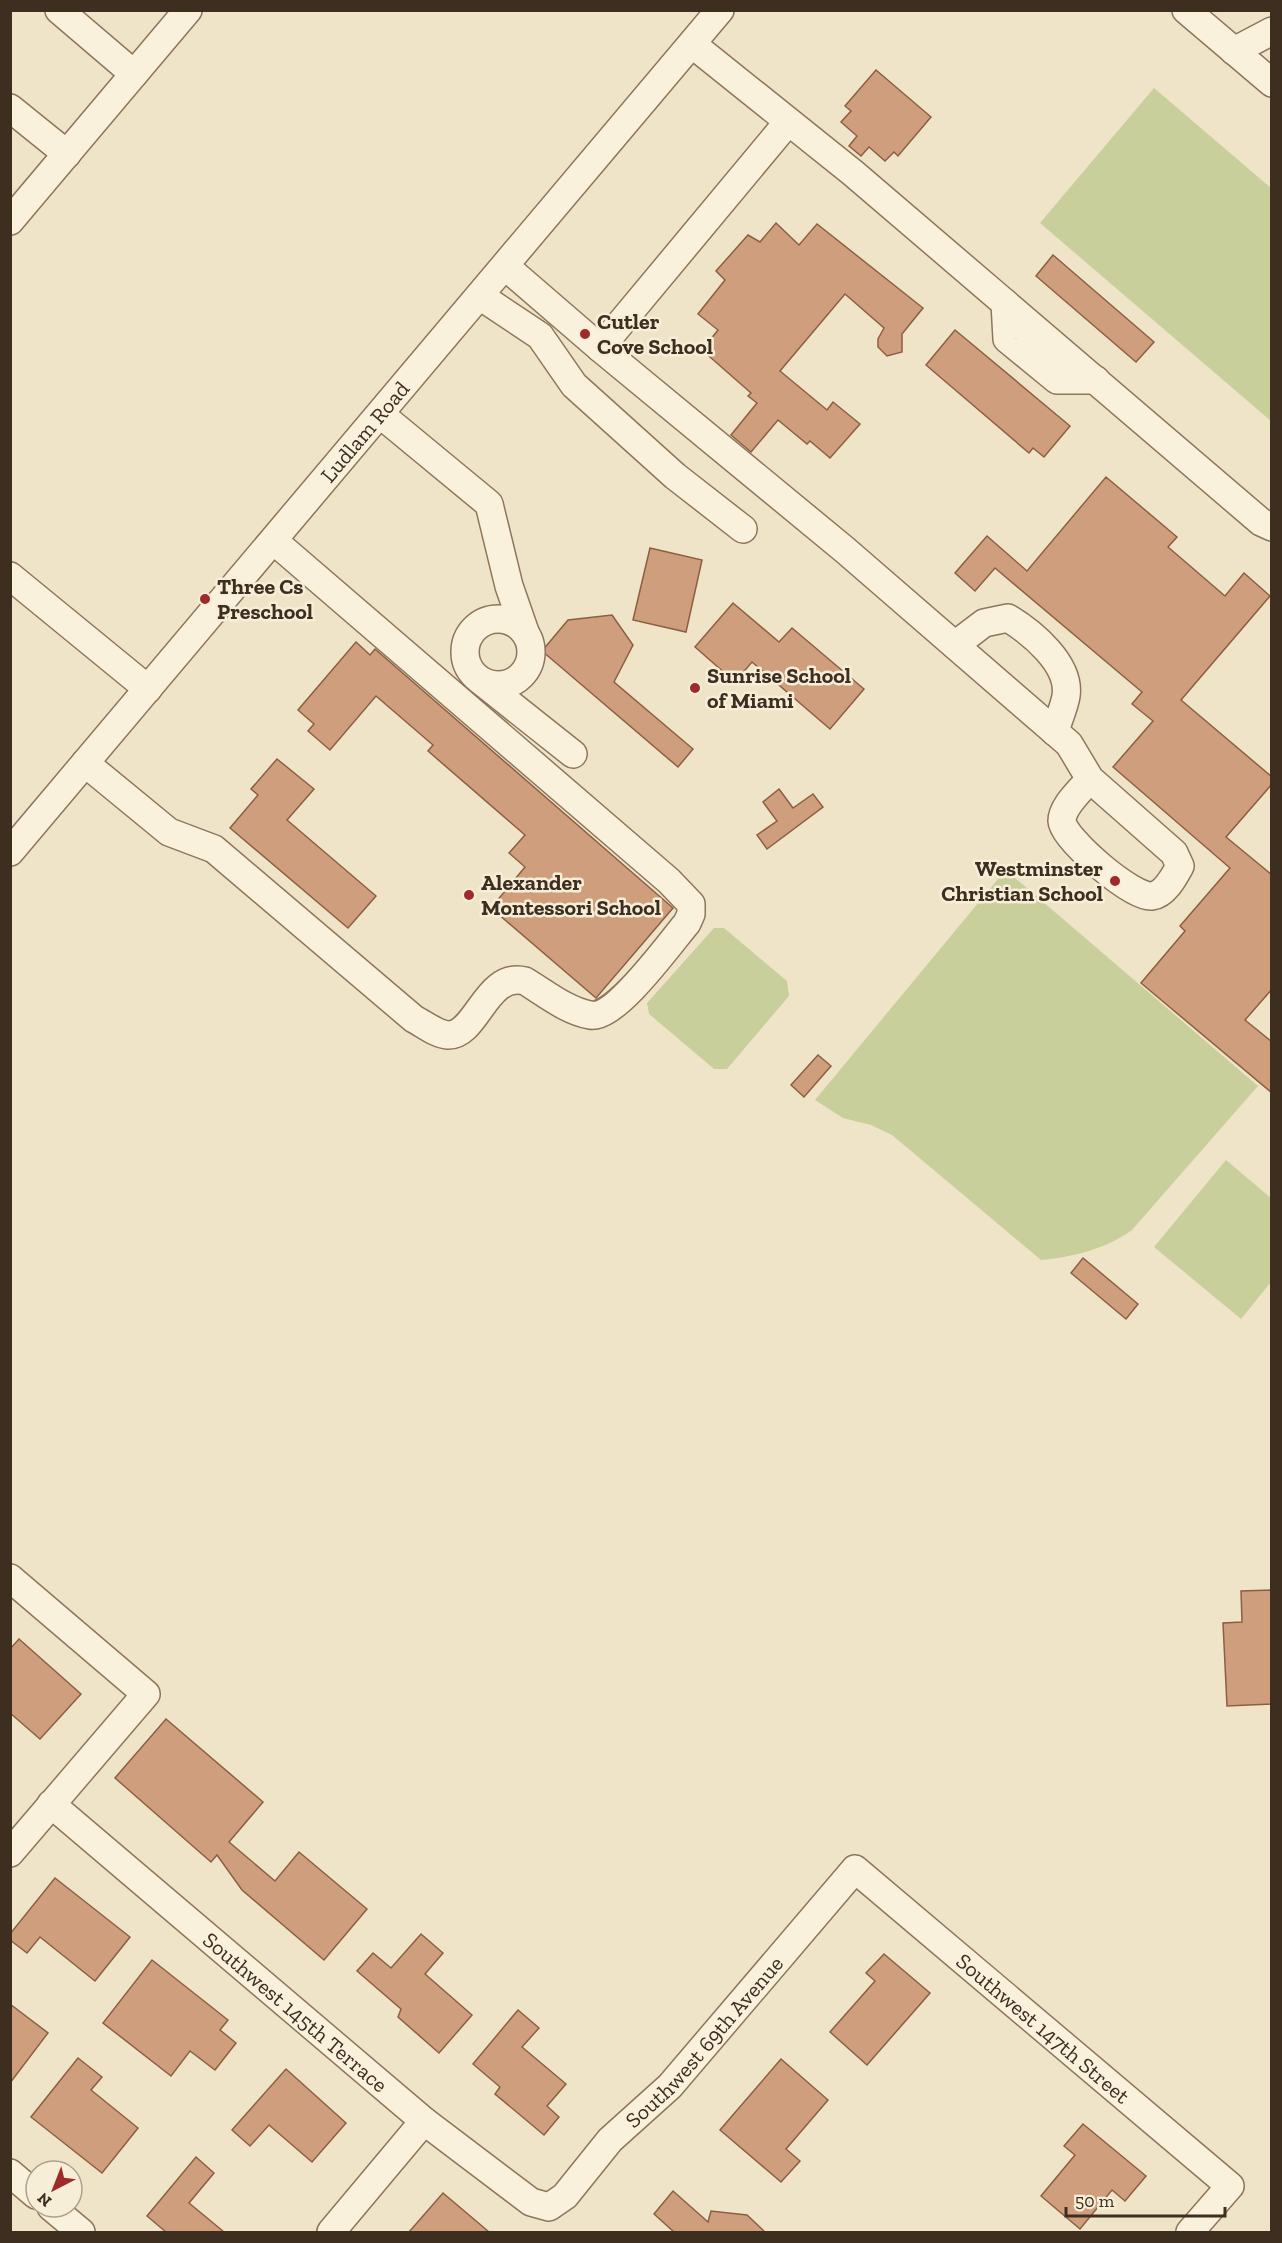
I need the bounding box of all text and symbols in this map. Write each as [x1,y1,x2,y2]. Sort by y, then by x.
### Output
place label: Cutler Cove School [597,308,713,360]
marker: Cutler Cove School [578,327,592,341]
street label: Ludlam Road [314,375,415,488]
place label: Three Cs Preschool [217,573,313,625]
marker: Three Cs Preschool [198,592,212,606]
place label: Sunrise School of Miami [707,662,851,714]
marker: Sunrise School of Miami [688,681,702,695]
place label: Westminster Christian School [941,855,1103,907]
place label: Alexander Montessori School [481,869,661,921]
marker: Westminster Christian School [1108,874,1122,888]
marker: Alexander Montessori School [462,888,476,902]
street label: Southwest 145th Terrace [198,1926,393,2098]
street label: Southwest 147th Street [951,1947,1136,2110]
street label: Southwest 69th Avenue [619,1950,789,2133]
north arrow [24,2159,84,2219]
scale bar [1066,2180,1225,2218]
text: N [33,2189,55,2211]
text: 50 m [1075,2190,1115,2212]

